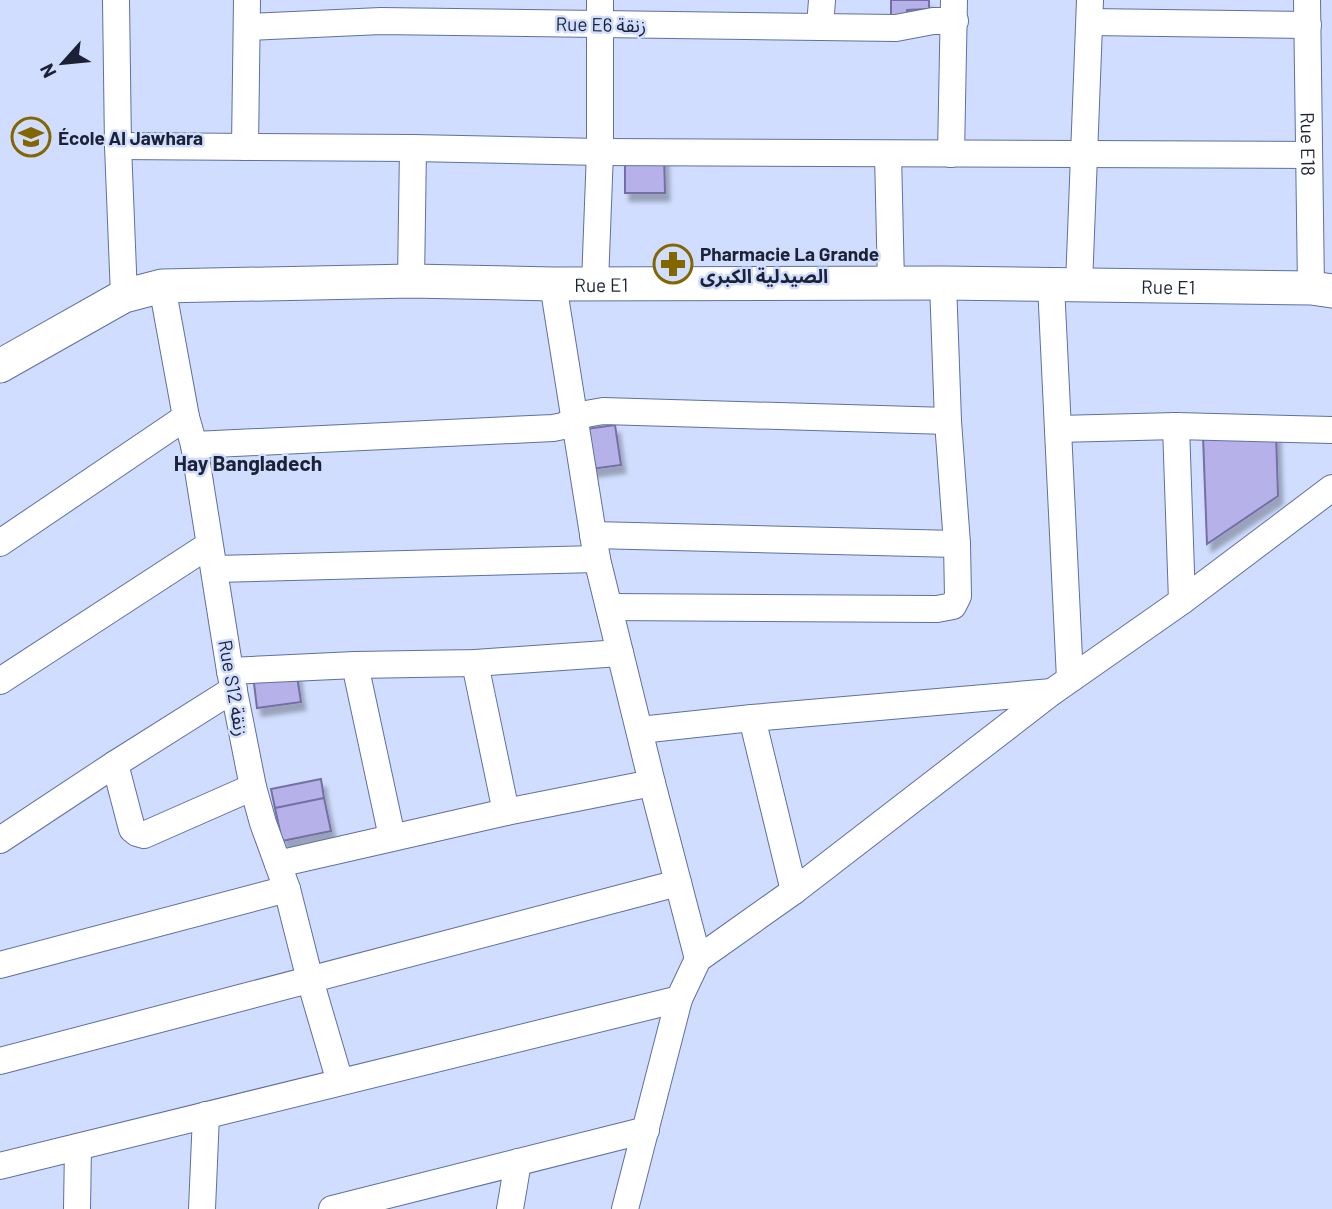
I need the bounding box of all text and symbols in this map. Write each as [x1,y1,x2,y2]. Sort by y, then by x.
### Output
street label: Rue E6 زنقة [555,12,647,37]
north arrow [28,28,98,98]
text: N [34,60,61,82]
street label: Rue E18 [1297,112,1321,176]
school or university icon: École Al Jawhara [10,116,52,158]
place label: École Al Jawhara [58,126,203,149]
place label: Pharmacie La Grande الصيدلية الكبرى [700,242,879,288]
pharmacy icon: Pharmacie La Grande الصيدلية الكبرى [652,243,694,285]
street label: Rue E1 [574,272,628,295]
street label: Rue E1 [1141,274,1195,298]
district label: Hay Bangladech [174,450,322,475]
street label: Rue S12 زنقة [213,638,254,738]

